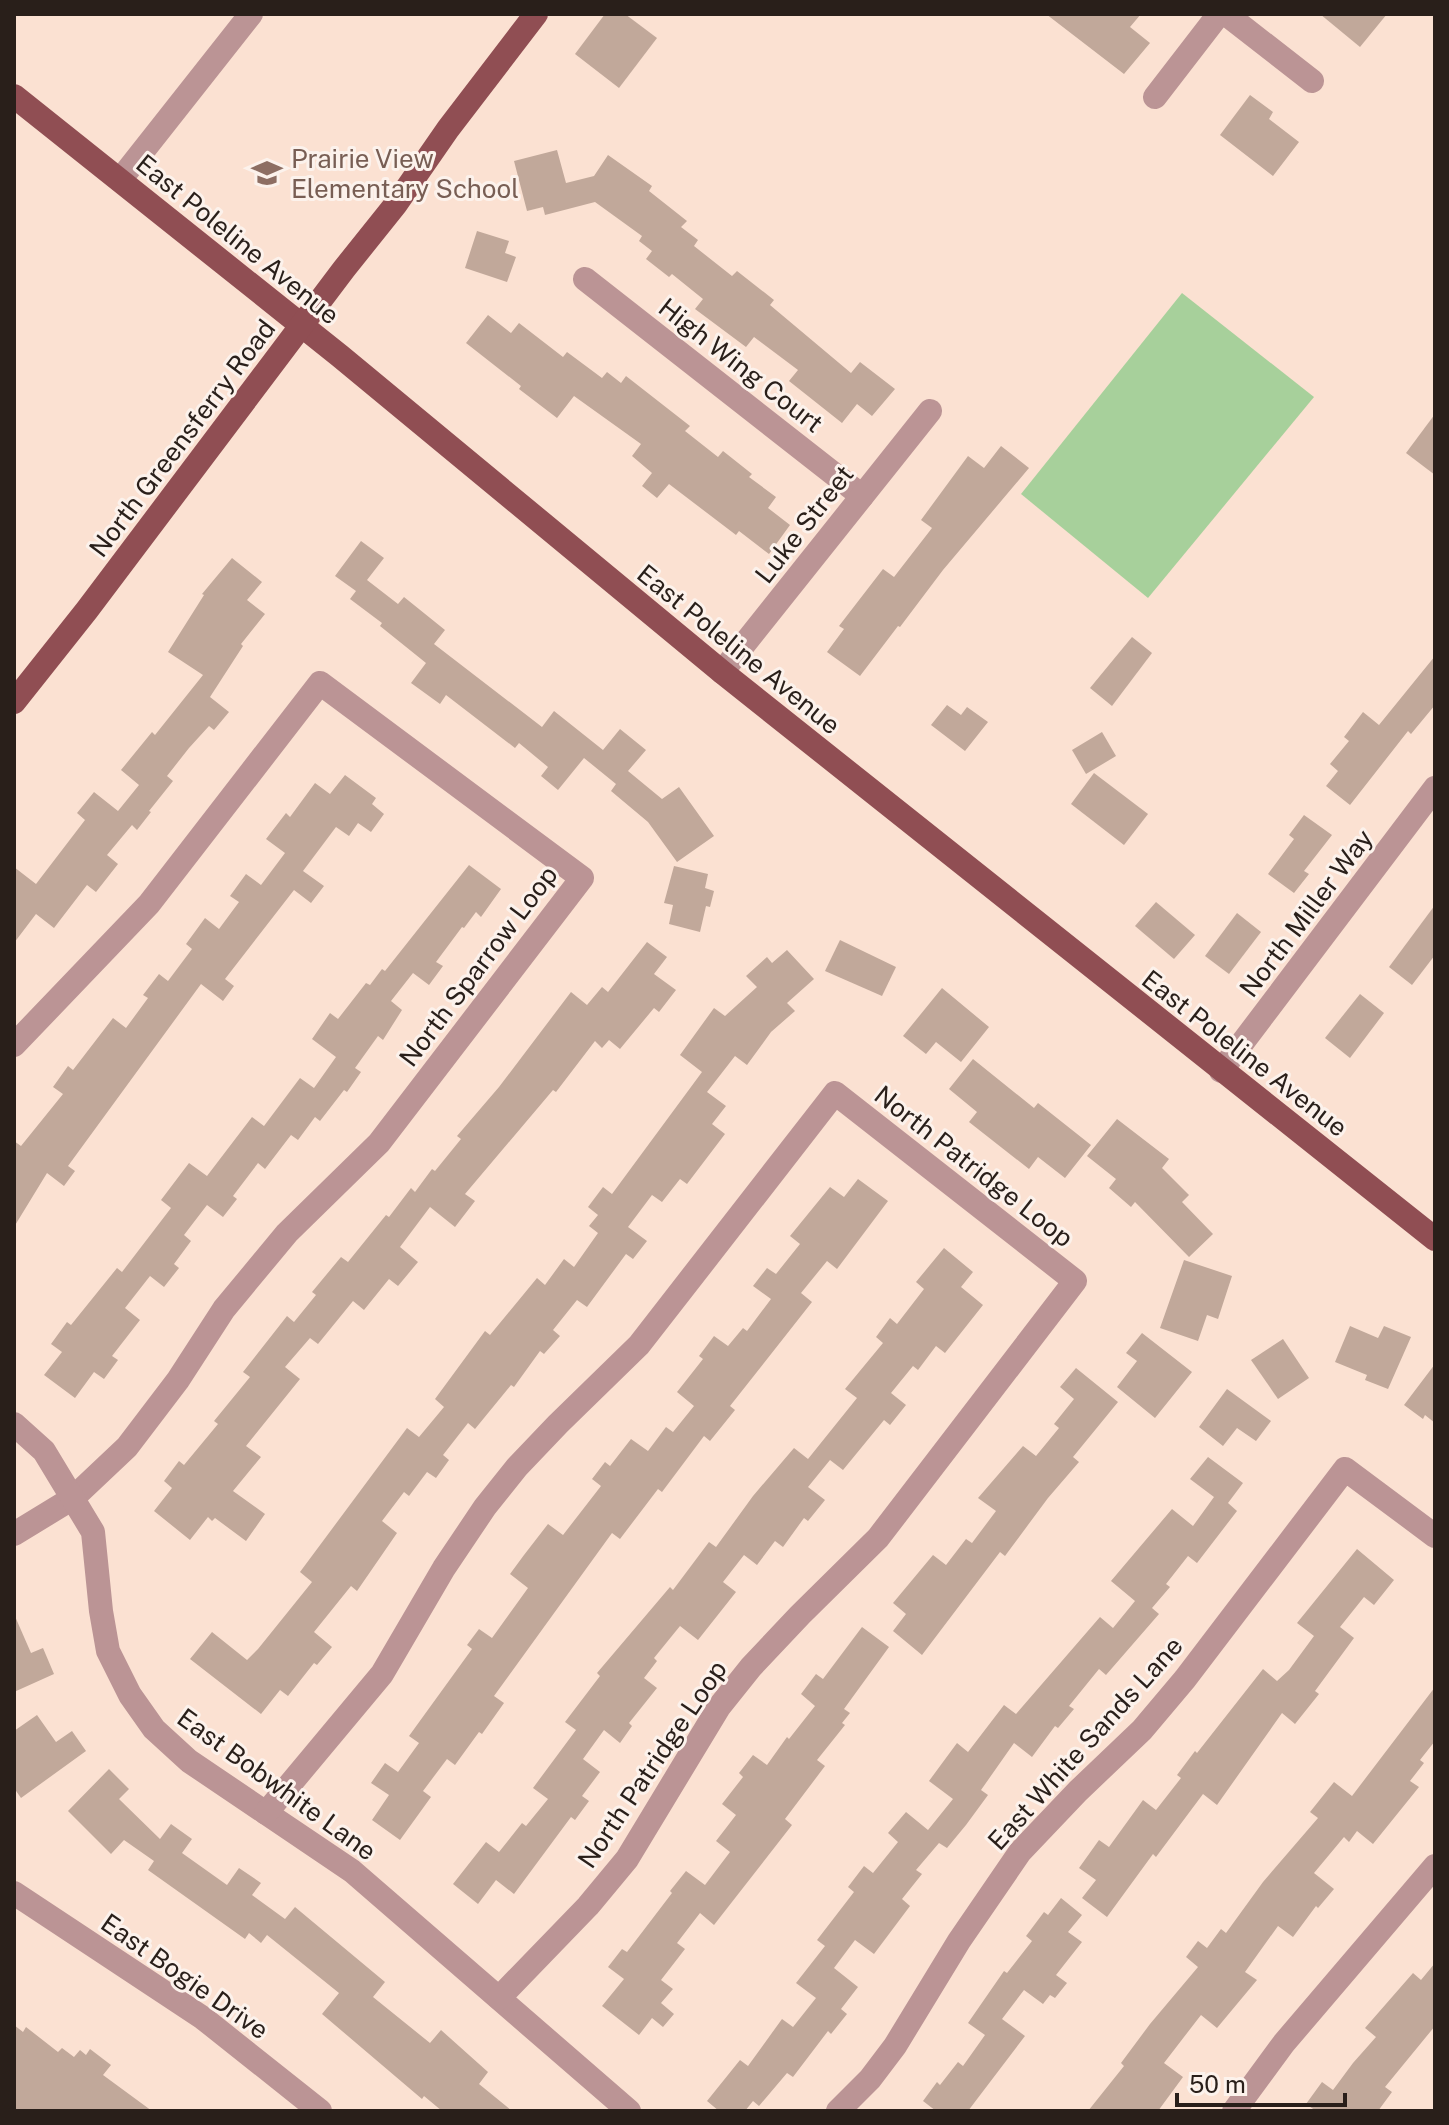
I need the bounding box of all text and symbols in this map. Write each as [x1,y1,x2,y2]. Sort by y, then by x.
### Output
place label: Prairie View Elementary School [291,143,519,204]
street label: East Poleline Avenue [130,148,346,330]
school or university icon: Prairie View Elementary School [250,156,284,190]
street label: High Wing Court [653,291,829,439]
street label: North Greensferry Road [83,313,281,563]
street label: Luke Street [748,459,860,589]
street label: East Poleline Avenue [631,558,847,740]
street label: North Miller Way [1233,823,1379,1003]
street label: North Sparrow Loop [393,860,563,1072]
street label: East Poleline Avenue [1136,963,1354,1143]
street label: North Patridge Loop [868,1079,1080,1253]
street label: East White Sands Lane [981,1630,1189,1856]
street label: North Patridge Loop [571,1654,733,1874]
street label: East Bobwhite Lane [172,1701,382,1867]
street label: East Bogie Drive [95,1907,275,2045]
scale bar [1177,2057,1345,2107]
text: 50 m [1189,2070,1246,2098]

